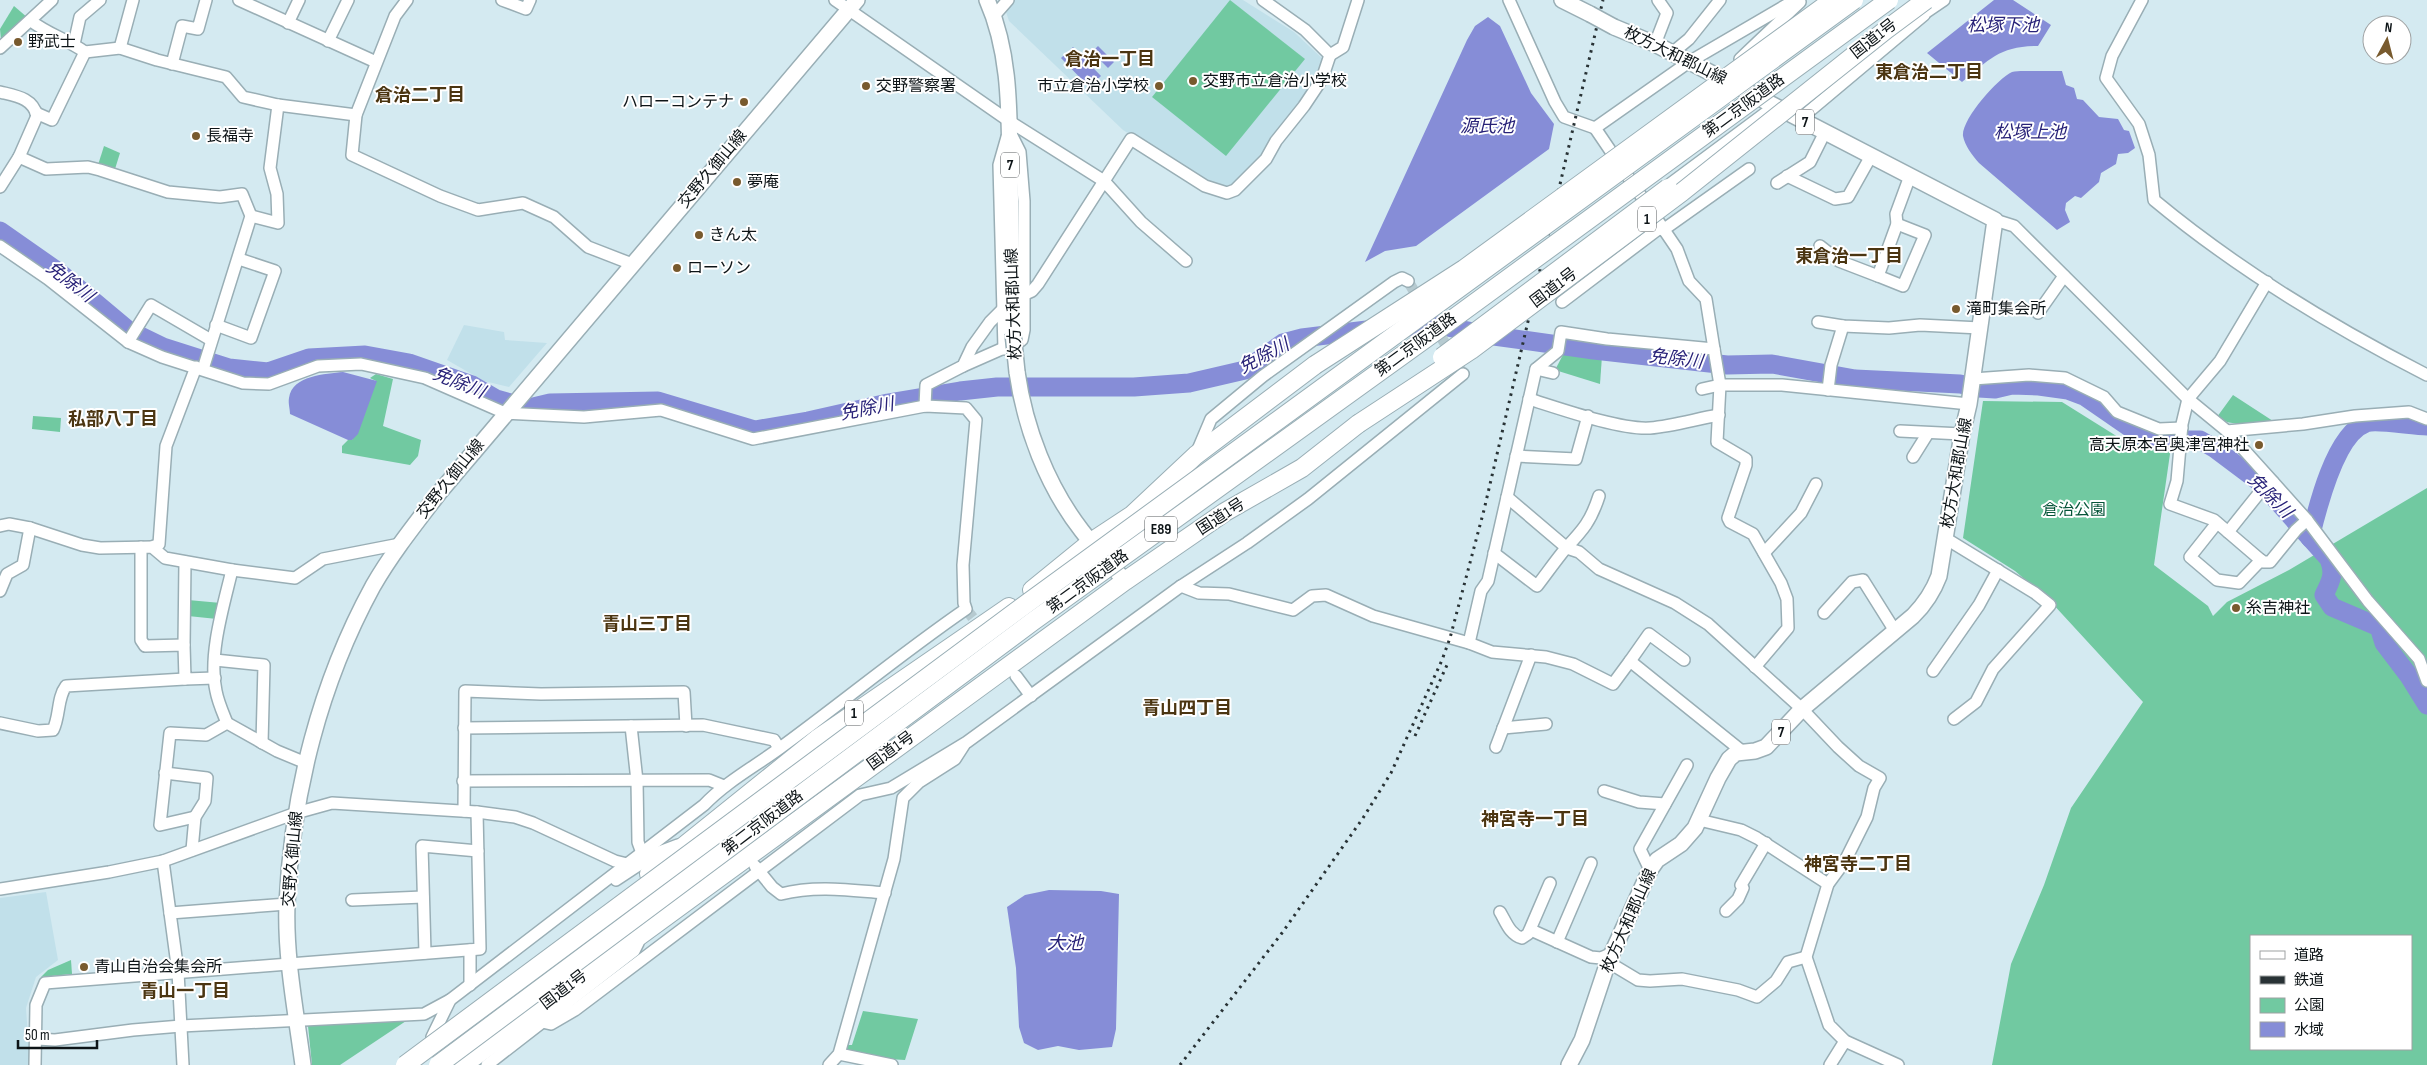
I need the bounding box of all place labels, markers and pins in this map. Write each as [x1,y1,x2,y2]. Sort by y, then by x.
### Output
place label: 野武士 [28,33,76,52]
marker: 野武士 [12,36,24,48]
place label: 交野市立倉治小学校 [1203,72,1347,91]
marker: 交野市立倉治小学校 [1187,75,1199,87]
place label: 交野警察署 [876,77,956,96]
place label: 市立倉治小学校 [1037,77,1149,96]
marker: 交野警察署 [860,80,872,92]
marker: 市立倉治小学校 [1153,80,1165,92]
place label: ハローコンテナ [622,93,734,112]
marker: ハローコンテナ [738,96,750,108]
place label: 長福寺 [206,127,254,146]
marker: 長福寺 [190,130,202,142]
place label: 夢庵 [747,173,779,192]
marker: 夢庵 [731,176,743,188]
place label: きん太 [709,226,757,245]
marker: きん太 [693,229,705,241]
place label: ローソン [687,259,751,278]
marker: ローソン [671,262,683,274]
place label: 滝町集会所 [1966,300,2046,319]
marker: 滝町集会所 [1950,303,1962,315]
place label: 高天原本宮奥津宮神社 [2089,436,2249,455]
marker: 高天原本宮奥津宮神社 [2253,439,2265,451]
place label: 糸吉神社 [2246,599,2310,618]
marker: 糸吉神社 [2230,602,2242,614]
place label: 青山自治会集会所 [94,958,222,977]
marker: 青山自治会集会所 [78,961,90,973]

